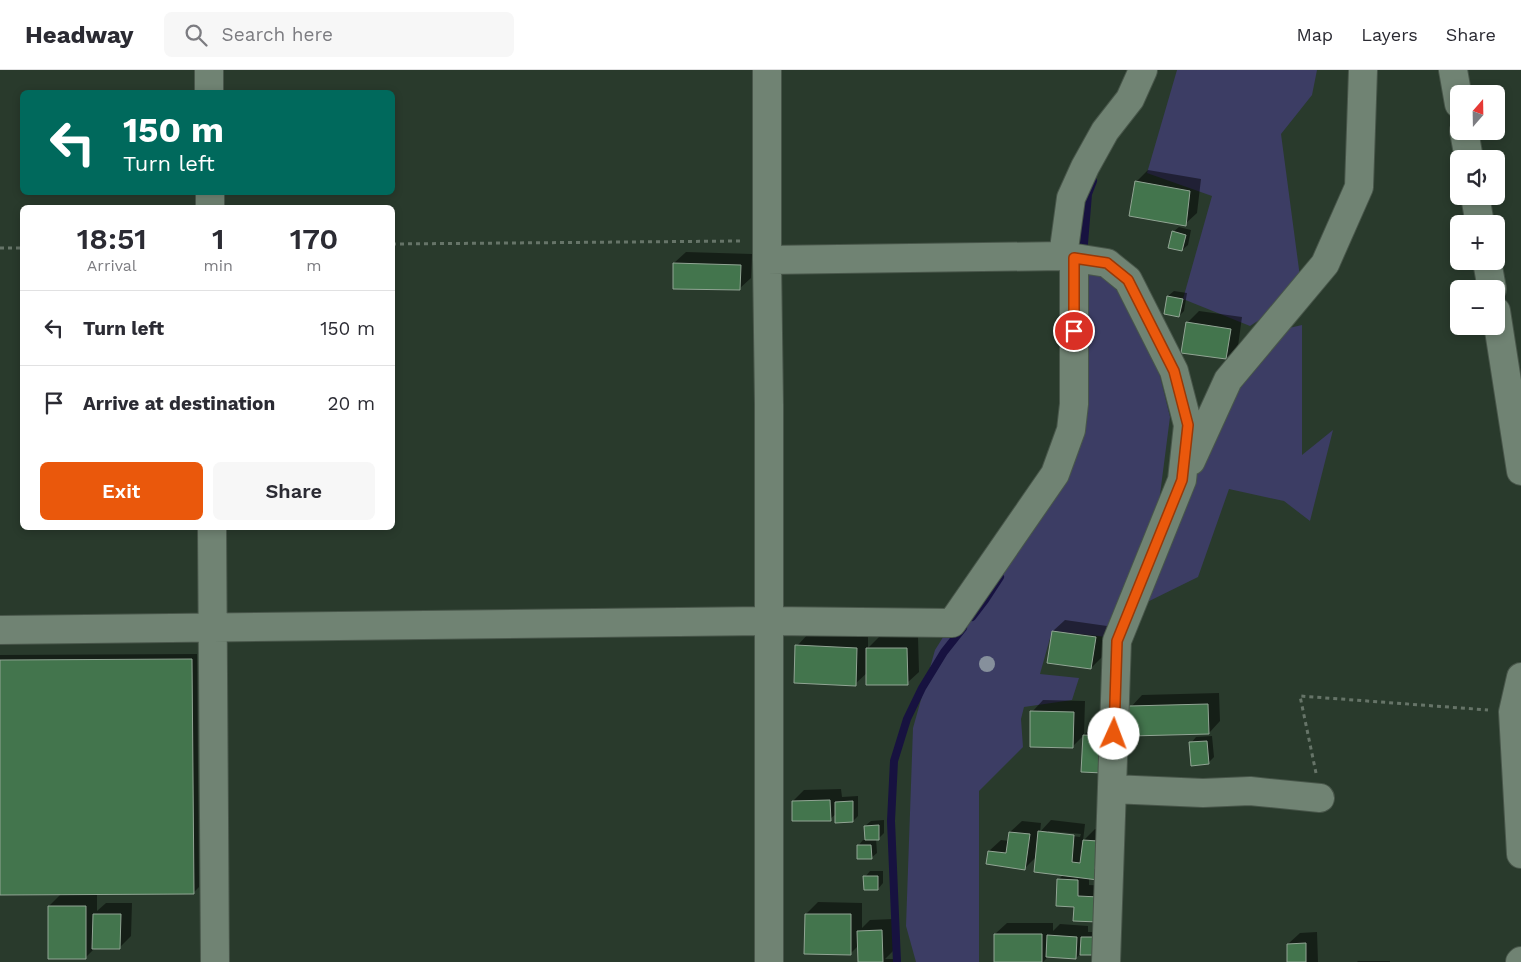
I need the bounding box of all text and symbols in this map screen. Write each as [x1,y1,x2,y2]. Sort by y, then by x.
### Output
search box [164,12,514,57]
text: Headway [25,21,134,49]
icon: search [182,21,210,49]
text: Search here [222,23,333,46]
text: Map [1296,24,1333,45]
text: Layers [1361,24,1418,45]
text: Share [1446,24,1496,45]
north arrow [1450,85,1505,140]
map controls [1450,85,1505,335]
text: 150 m [123,109,224,151]
icon: left [40,110,105,175]
button: sound [1450,150,1505,205]
text: Turn left [123,151,215,176]
button: + [1450,215,1505,270]
text: 18:51 [77,221,147,256]
text: 1 [212,221,225,256]
text: 170 [290,221,338,256]
text: Arrival [87,256,137,275]
text: min [204,256,233,275]
text: m [306,256,322,275]
button: − [1450,280,1505,335]
pin [1053,310,1095,352]
icon: left [40,314,68,342]
text: Turn left [83,317,164,340]
text: 150 m [320,317,375,340]
icon: arrive [1060,317,1088,345]
icon: arrive [40,389,68,417]
text: Arrive at destination [83,392,275,415]
text: 20 m [328,392,375,415]
button: Exit [40,462,203,520]
button: Share [213,462,375,520]
position arrow [1087,707,1139,759]

